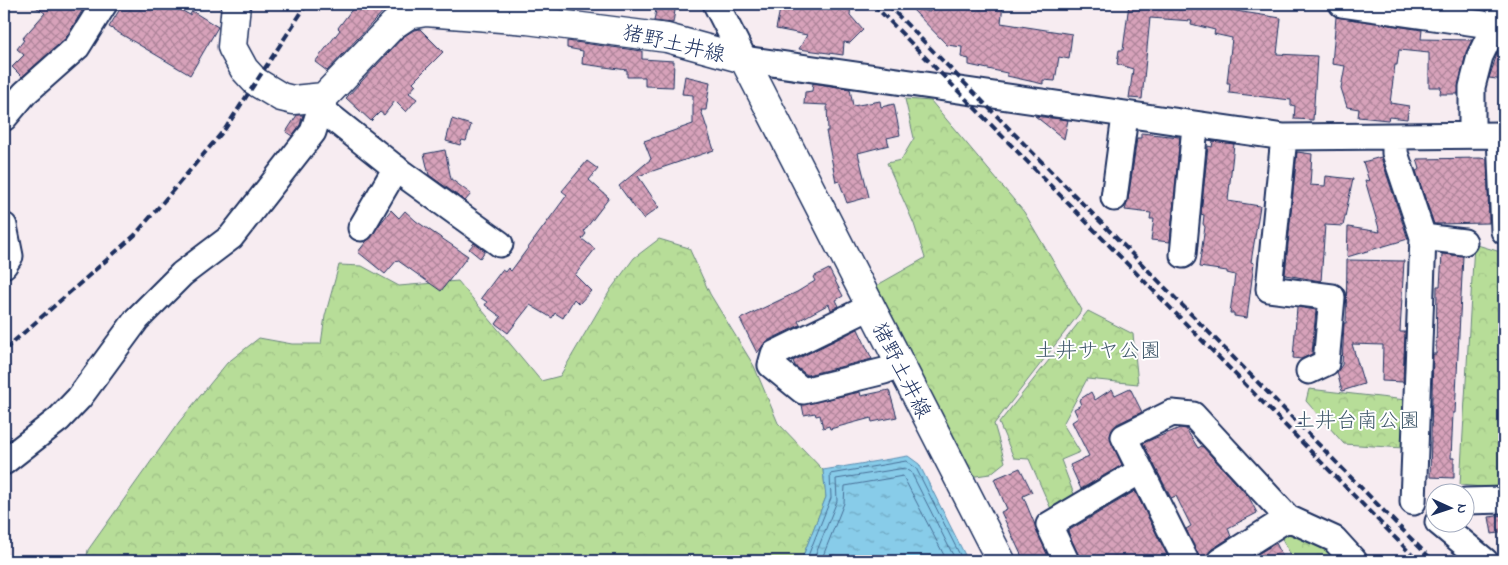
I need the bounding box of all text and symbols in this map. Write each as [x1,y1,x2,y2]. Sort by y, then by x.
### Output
street label: 猪野土井線 [619,19,728,71]
street label: 猪野土井線 [863,317,937,424]
park label: 土井サヤ公園 [1035,337,1161,367]
park label: 土井台南公園 [1294,407,1420,437]
north arrow [1426,482,1476,532]
text: N [1451,503,1472,514]

